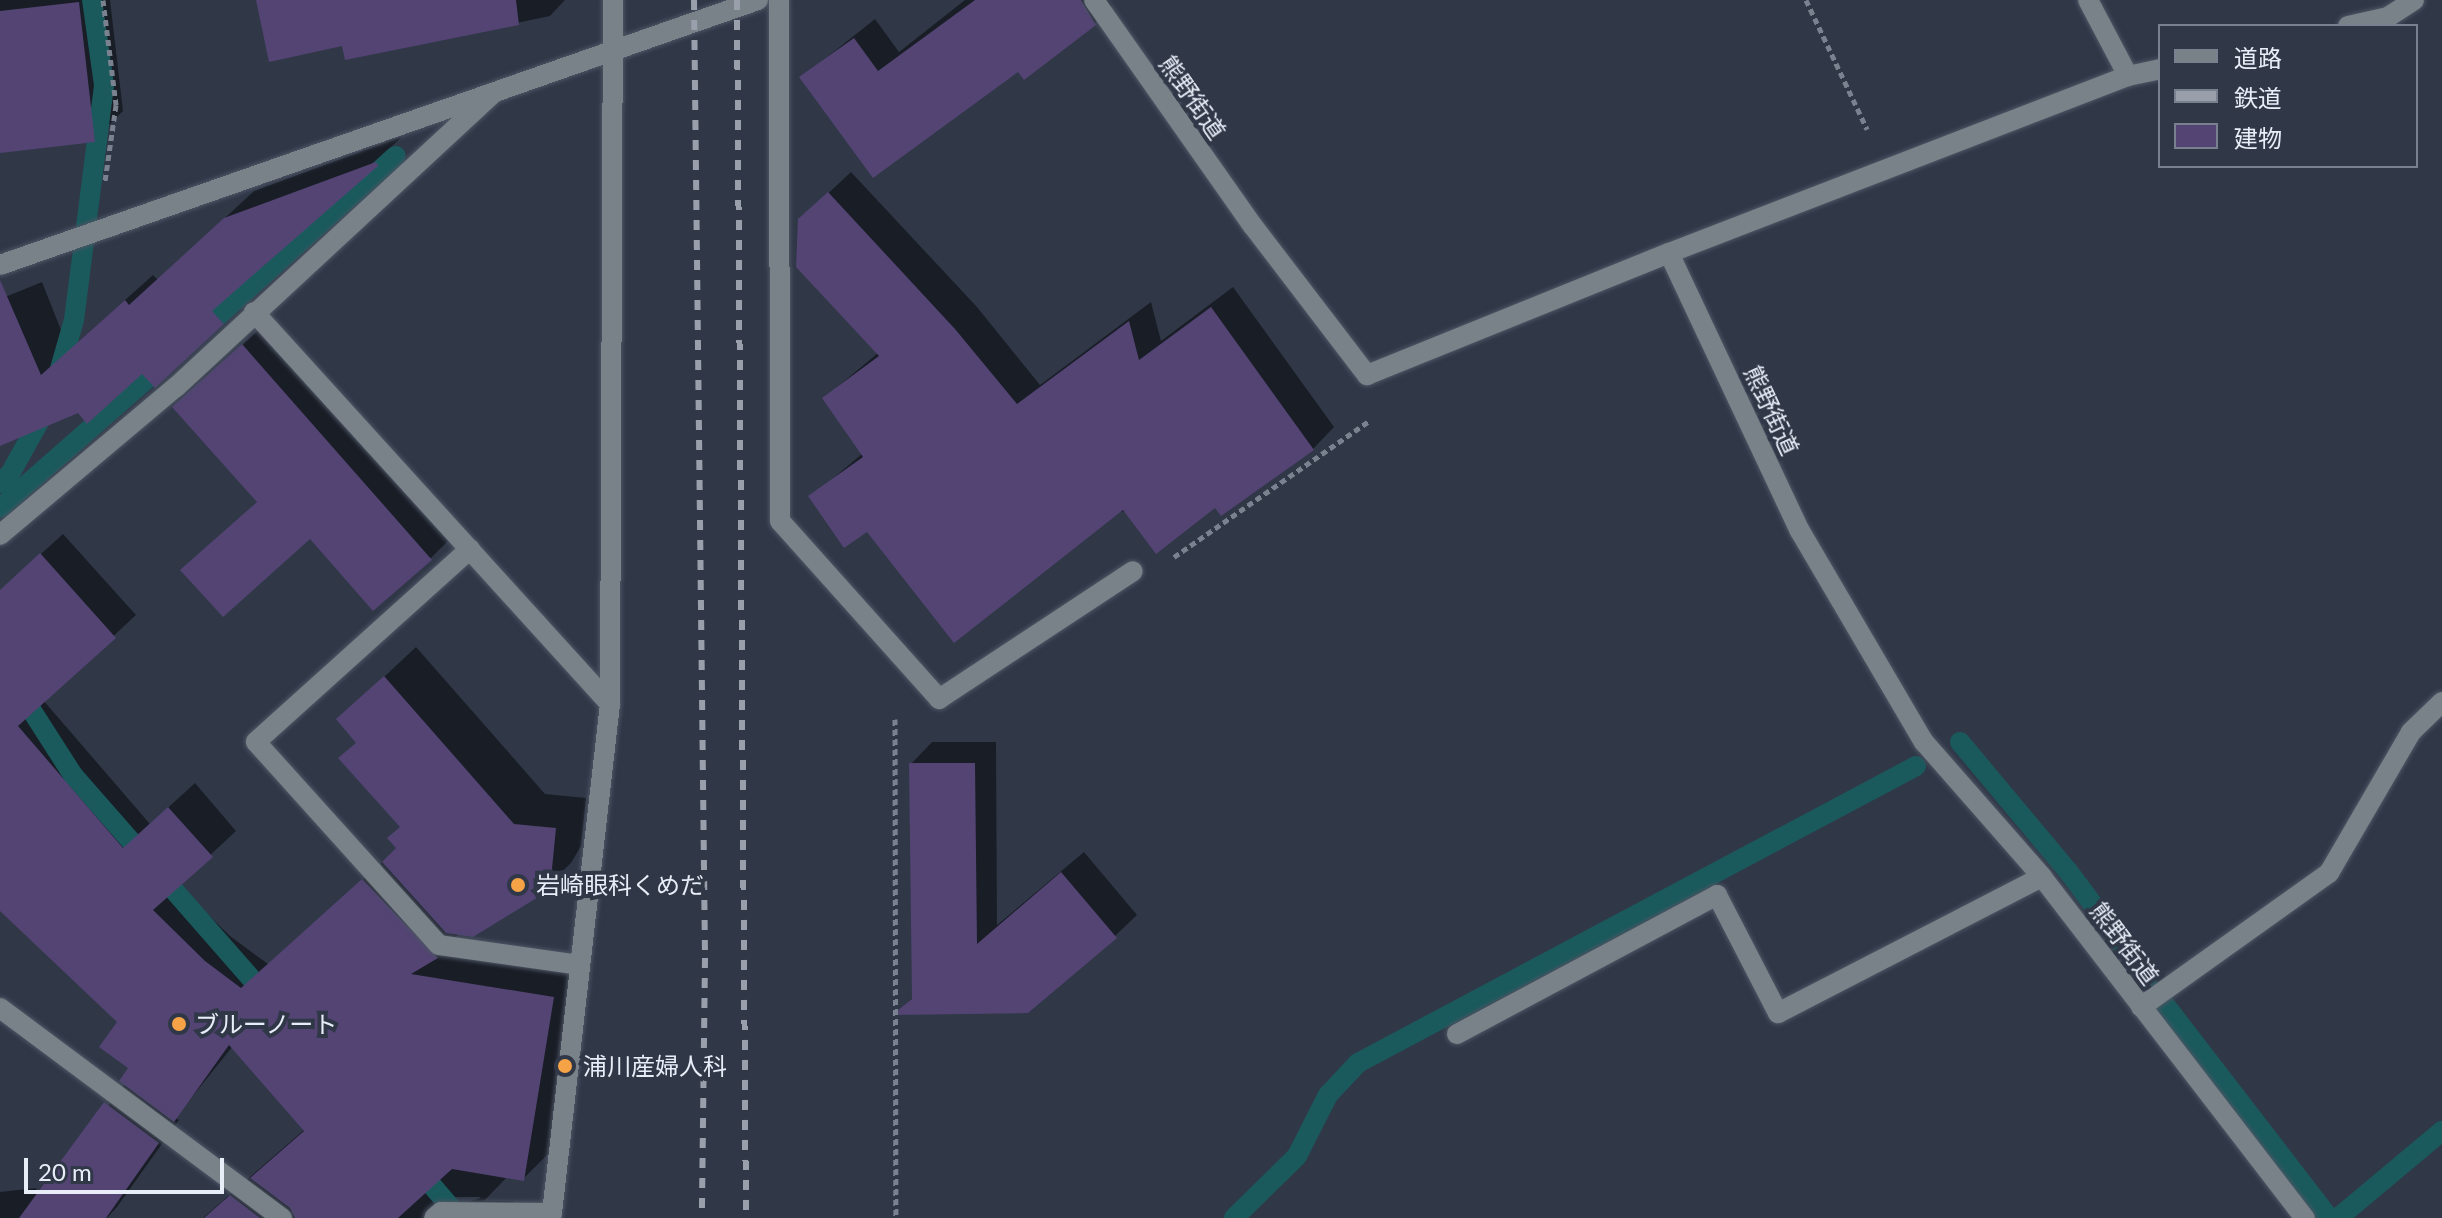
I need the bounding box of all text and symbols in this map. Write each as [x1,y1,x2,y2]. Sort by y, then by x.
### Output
legend [2158,24,2418,168]
text: 道路 [2234,43,2282,72]
street label: 熊野街道 [1154,49,1232,145]
text: 鉄道 [2234,83,2282,112]
text: 建物 [2234,123,2282,152]
street label: 熊野街道 [1739,360,1805,460]
place label: 岩崎眼科くめだ [536,871,704,899]
marker: 岩崎眼科くめだ [507,874,529,896]
street label: 熊野街道 [2085,896,2165,990]
place label: ブルーノート [195,1010,339,1038]
marker: ブルーノート [170,1015,188,1033]
place label: 浦川産婦人科 [583,1052,727,1080]
marker: 浦川産婦人科 [554,1055,576,1077]
scale bar [28,1142,228,1192]
text: 20 m [38,1157,92,1186]

